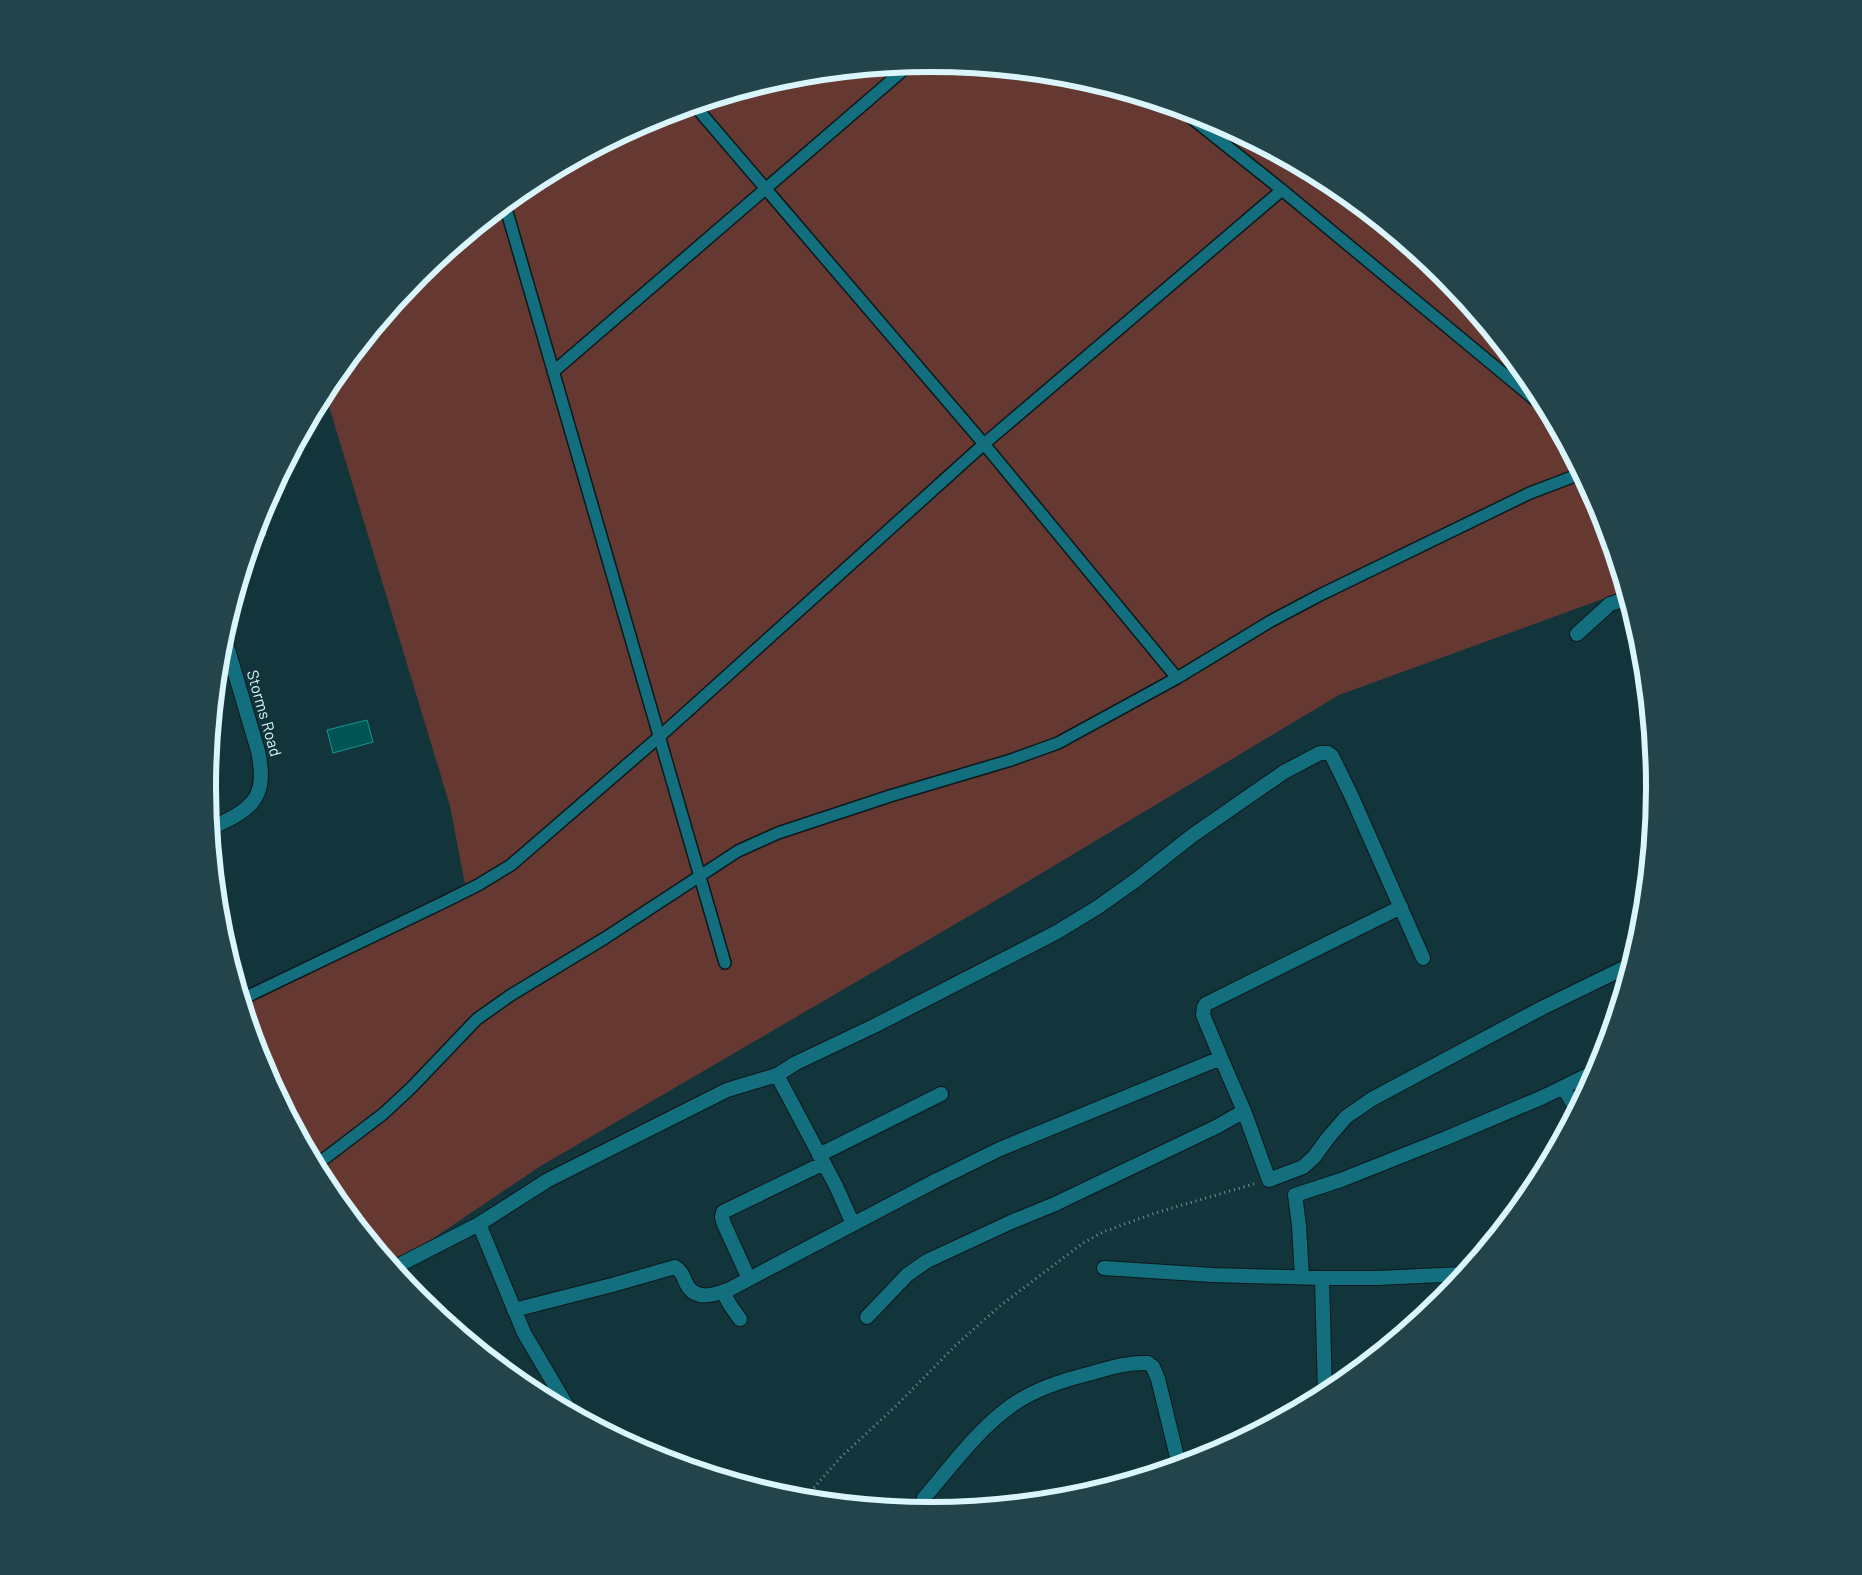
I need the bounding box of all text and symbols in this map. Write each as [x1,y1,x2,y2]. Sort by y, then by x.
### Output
street label: Storms Road [244,668,286,758]

